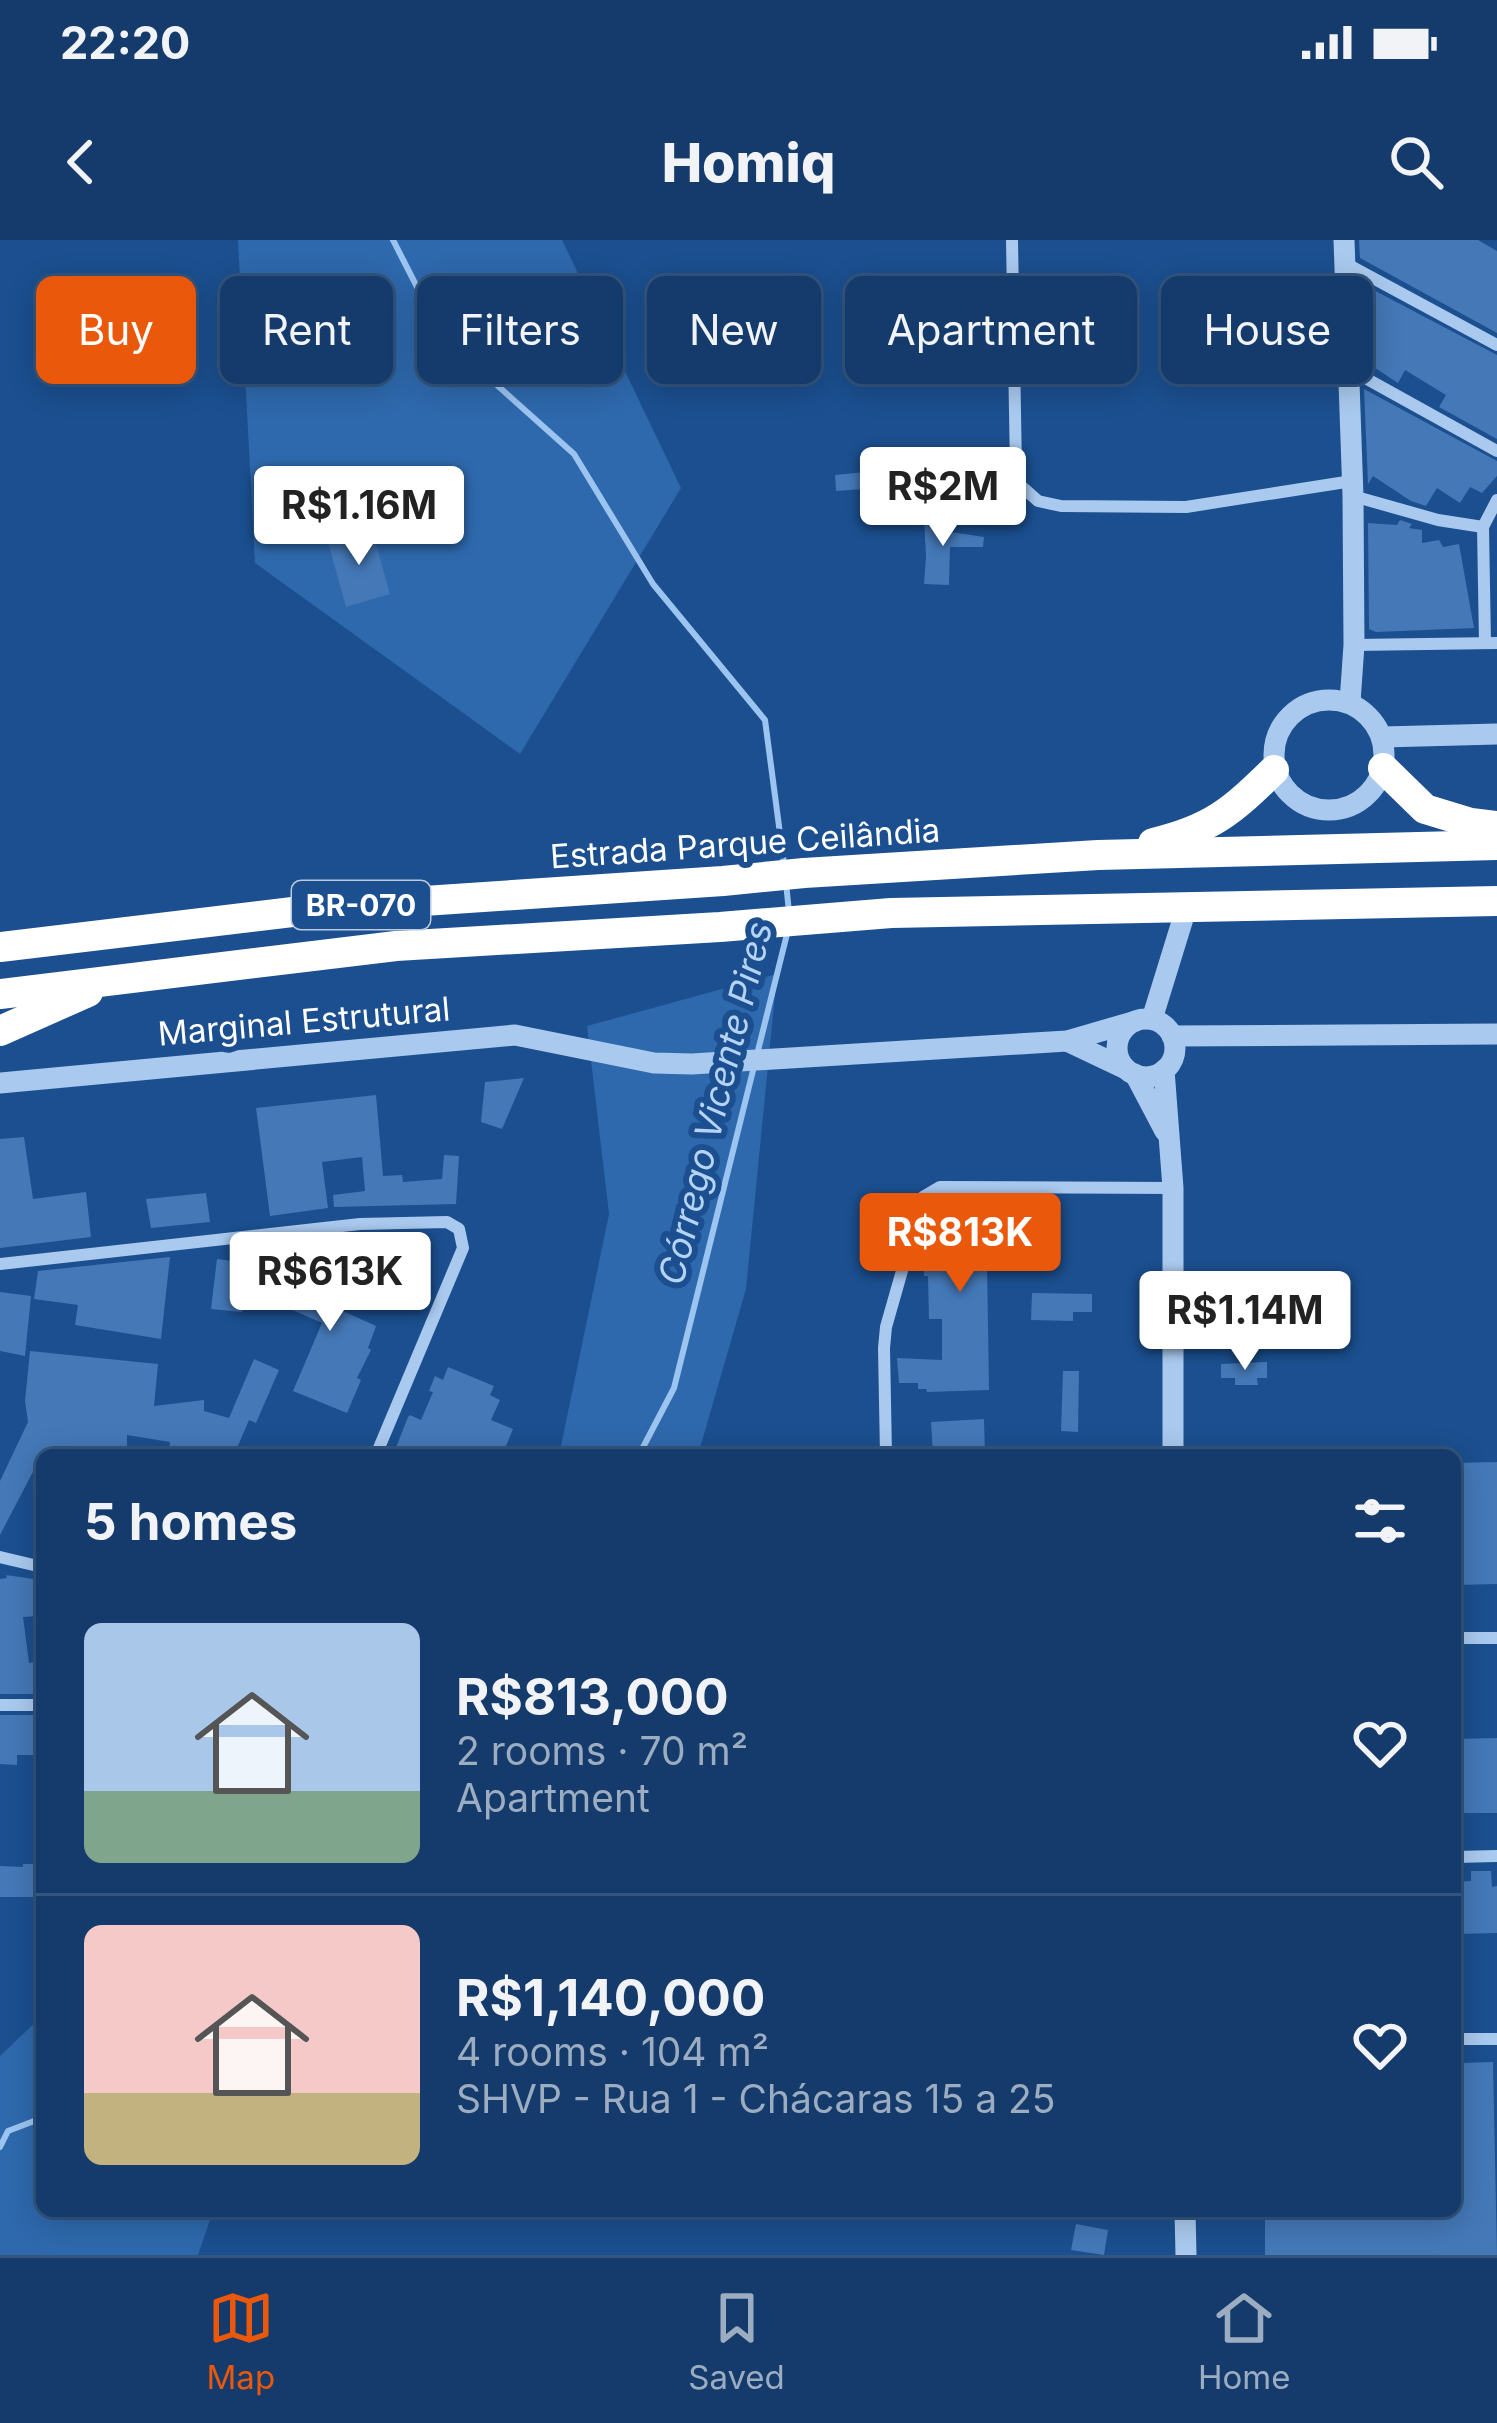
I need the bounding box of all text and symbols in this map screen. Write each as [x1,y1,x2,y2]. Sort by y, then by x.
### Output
text: 22:20 [60,15,190,70]
icon: back [48,129,114,195]
icon: search [1383,129,1449,195]
text: Homiq [662,130,835,195]
chip: Buy [36,276,196,384]
chip: Rent [220,276,393,384]
chip: Filters [417,276,623,384]
chip: New [647,276,821,384]
chip: Apartment [845,276,1137,384]
chip: House [1161,276,1373,384]
pin: R$2M [872,447,1014,549]
text: R$2M [887,462,999,509]
pin: R$1.16M [248,466,470,568]
text: R$1.16M [281,481,437,528]
street label: Estrada Parque Ceilândia [549,809,941,877]
road number: BR-070 [292,881,430,929]
water label: Córrego Vicente Pires [649,917,781,1289]
street label: Marginal Estrutural [156,988,452,1054]
pin: R$813K [862,1193,1058,1295]
text: R$813K [887,1208,1033,1255]
pin: R$613K [232,1232,428,1334]
text: R$613K [257,1247,403,1294]
pin: R$1.14M [1134,1271,1356,1373]
text: R$1.14M [1167,1286,1324,1333]
icon: filters [1347,1488,1413,1554]
text: 5 homes [84,1491,297,1552]
text: R$813,000 [456,1666,729,1727]
icon: home [180,1671,324,1815]
icon: heart [1347,1710,1413,1776]
text: 2 rooms · 70 m² [456,1727,748,1774]
text: Apartment [456,1774,650,1821]
text: R$1,140,000 [456,1967,765,2028]
icon: home [180,1973,324,2117]
icon: heart [1347,2012,1413,2078]
text: 4 rooms · 104 m² [456,2028,769,2075]
text: SHVP - Rua 1 - Chácaras 15 a 25 [456,2075,1056,2122]
tab: Map [207,2285,275,2397]
tab: Saved [688,2285,785,2397]
tab: Home [1198,2285,1290,2397]

